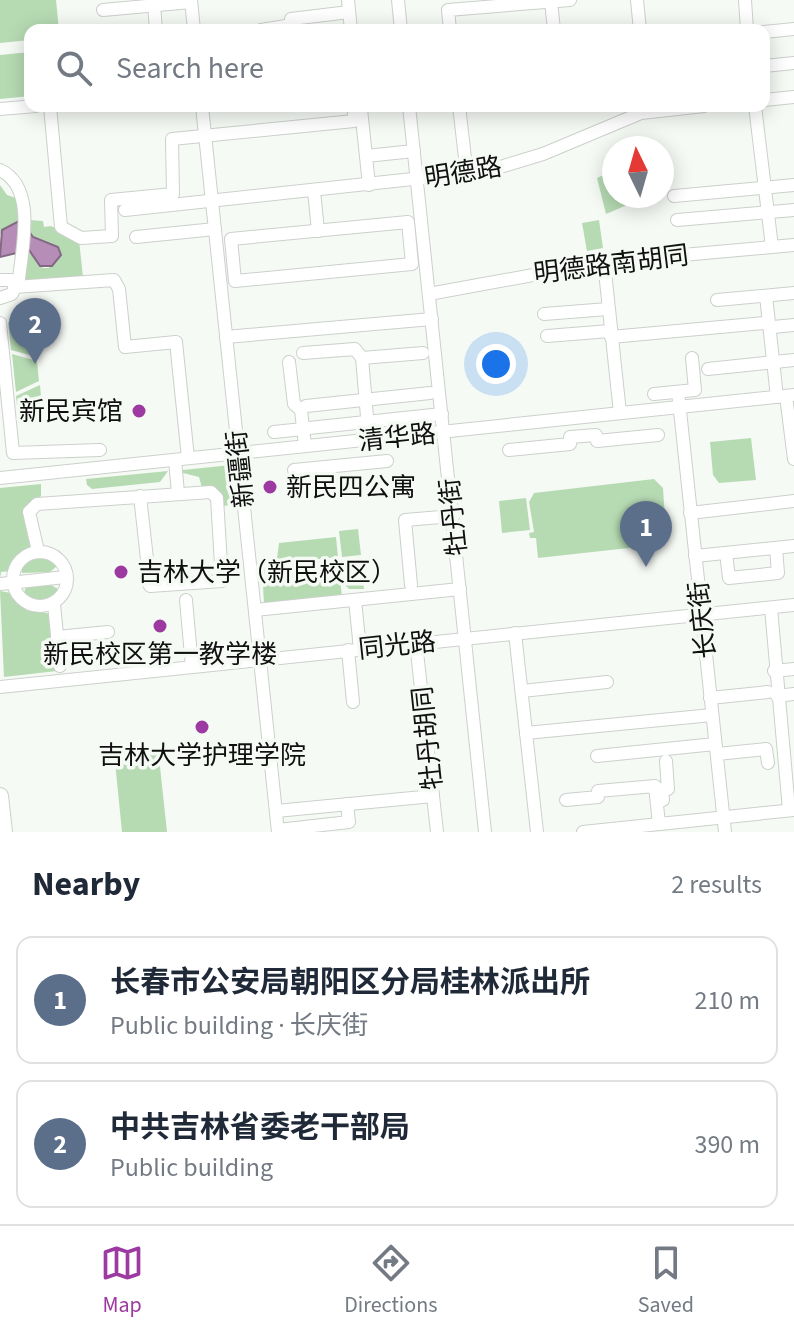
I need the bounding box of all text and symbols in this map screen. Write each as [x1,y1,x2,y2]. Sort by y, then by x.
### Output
search box [24,24,770,112]
icon: search [52,46,96,90]
text: Search here [116,47,264,90]
north arrow [602,136,674,208]
street label: 明德路 [422,148,504,197]
street label: 明德路南胡同 [531,237,691,292]
pin: 2 [9,298,61,364]
your location [476,344,516,384]
place label: 新民宾馆 [19,393,123,430]
marker: 新民宾馆 [130,402,148,420]
street label: 清华路 [356,415,438,460]
street label: 新疆街 [218,428,263,510]
place label: 新民四公寓 [286,469,416,506]
street label: 牡丹街 [431,476,476,558]
marker: 新民四公寓 [261,478,279,496]
pin: 1 [620,501,672,567]
place label: 吉林大学（新民校区） [137,554,397,591]
marker: 吉林大学（新民校区） [112,563,130,581]
street label: 长庆街 [680,579,725,661]
marker: 新民校区第一教学楼 [151,617,169,635]
street label: 同光路 [356,623,438,668]
place label: 新民校区第一教学楼 [43,636,277,673]
street label: 牡丹胡同 [404,684,451,792]
marker: 吉林大学护理学院 [193,718,211,736]
place label: 吉林大学护理学院 [98,737,306,774]
text: Nearby [32,860,140,909]
text: 2 results [671,866,762,903]
text: 长春市公安局朝阳区分局桂林派出所 [110,961,590,1004]
text: 1 [53,982,67,1019]
text: 210 m [694,982,760,1019]
text: Public building · 长庆街 [110,1007,368,1044]
text: 中共吉林省委老干部局 [110,1106,410,1149]
text: 2 [53,1126,67,1163]
text: 390 m [694,1126,760,1163]
text: Public building [110,1149,273,1186]
tab: Map [100,1241,144,1321]
tab: Directions [344,1241,437,1321]
tab: Saved [638,1241,694,1321]

